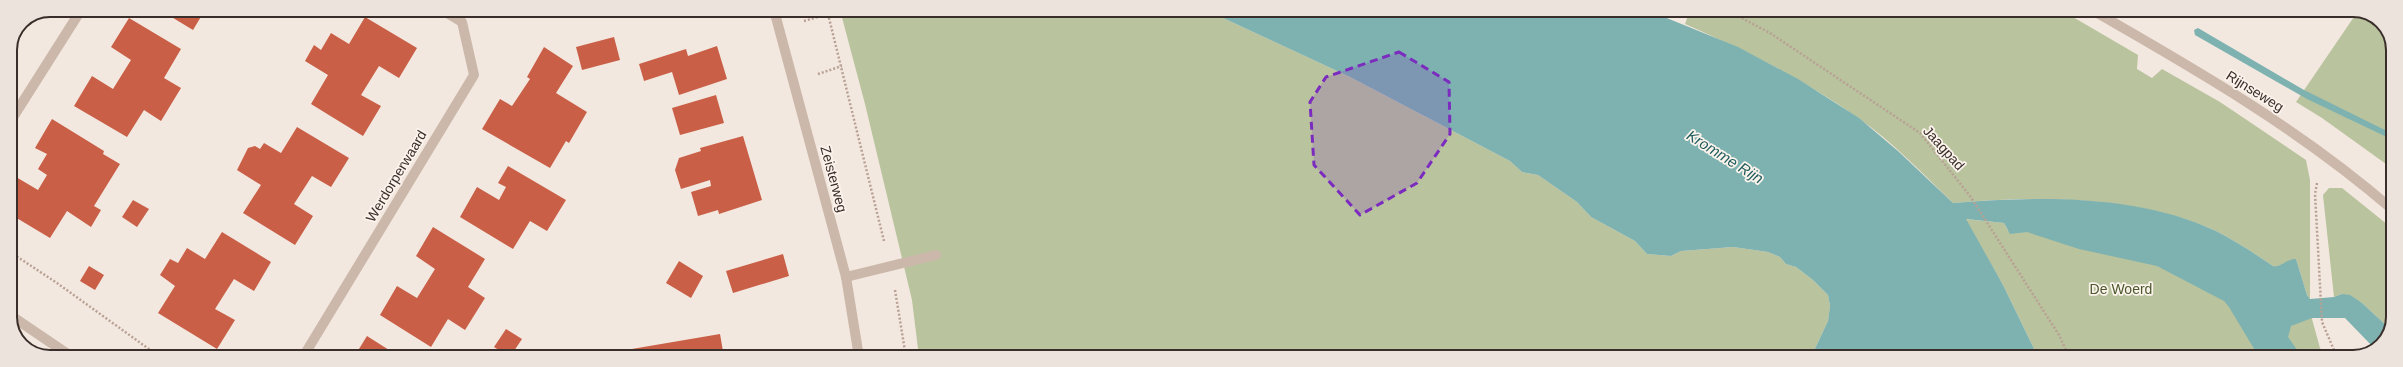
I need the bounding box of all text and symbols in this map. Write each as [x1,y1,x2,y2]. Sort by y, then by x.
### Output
street label: Rijnseweg [2223,67,2287,115]
street label: Jaagpad [1920,123,1968,173]
water label: Kromme Rijn [1684,126,1767,187]
street label: Werdorperwaard [362,127,430,225]
street label: Zeisterweg [817,144,851,214]
park label: De Woerd [2090,281,2152,297]

